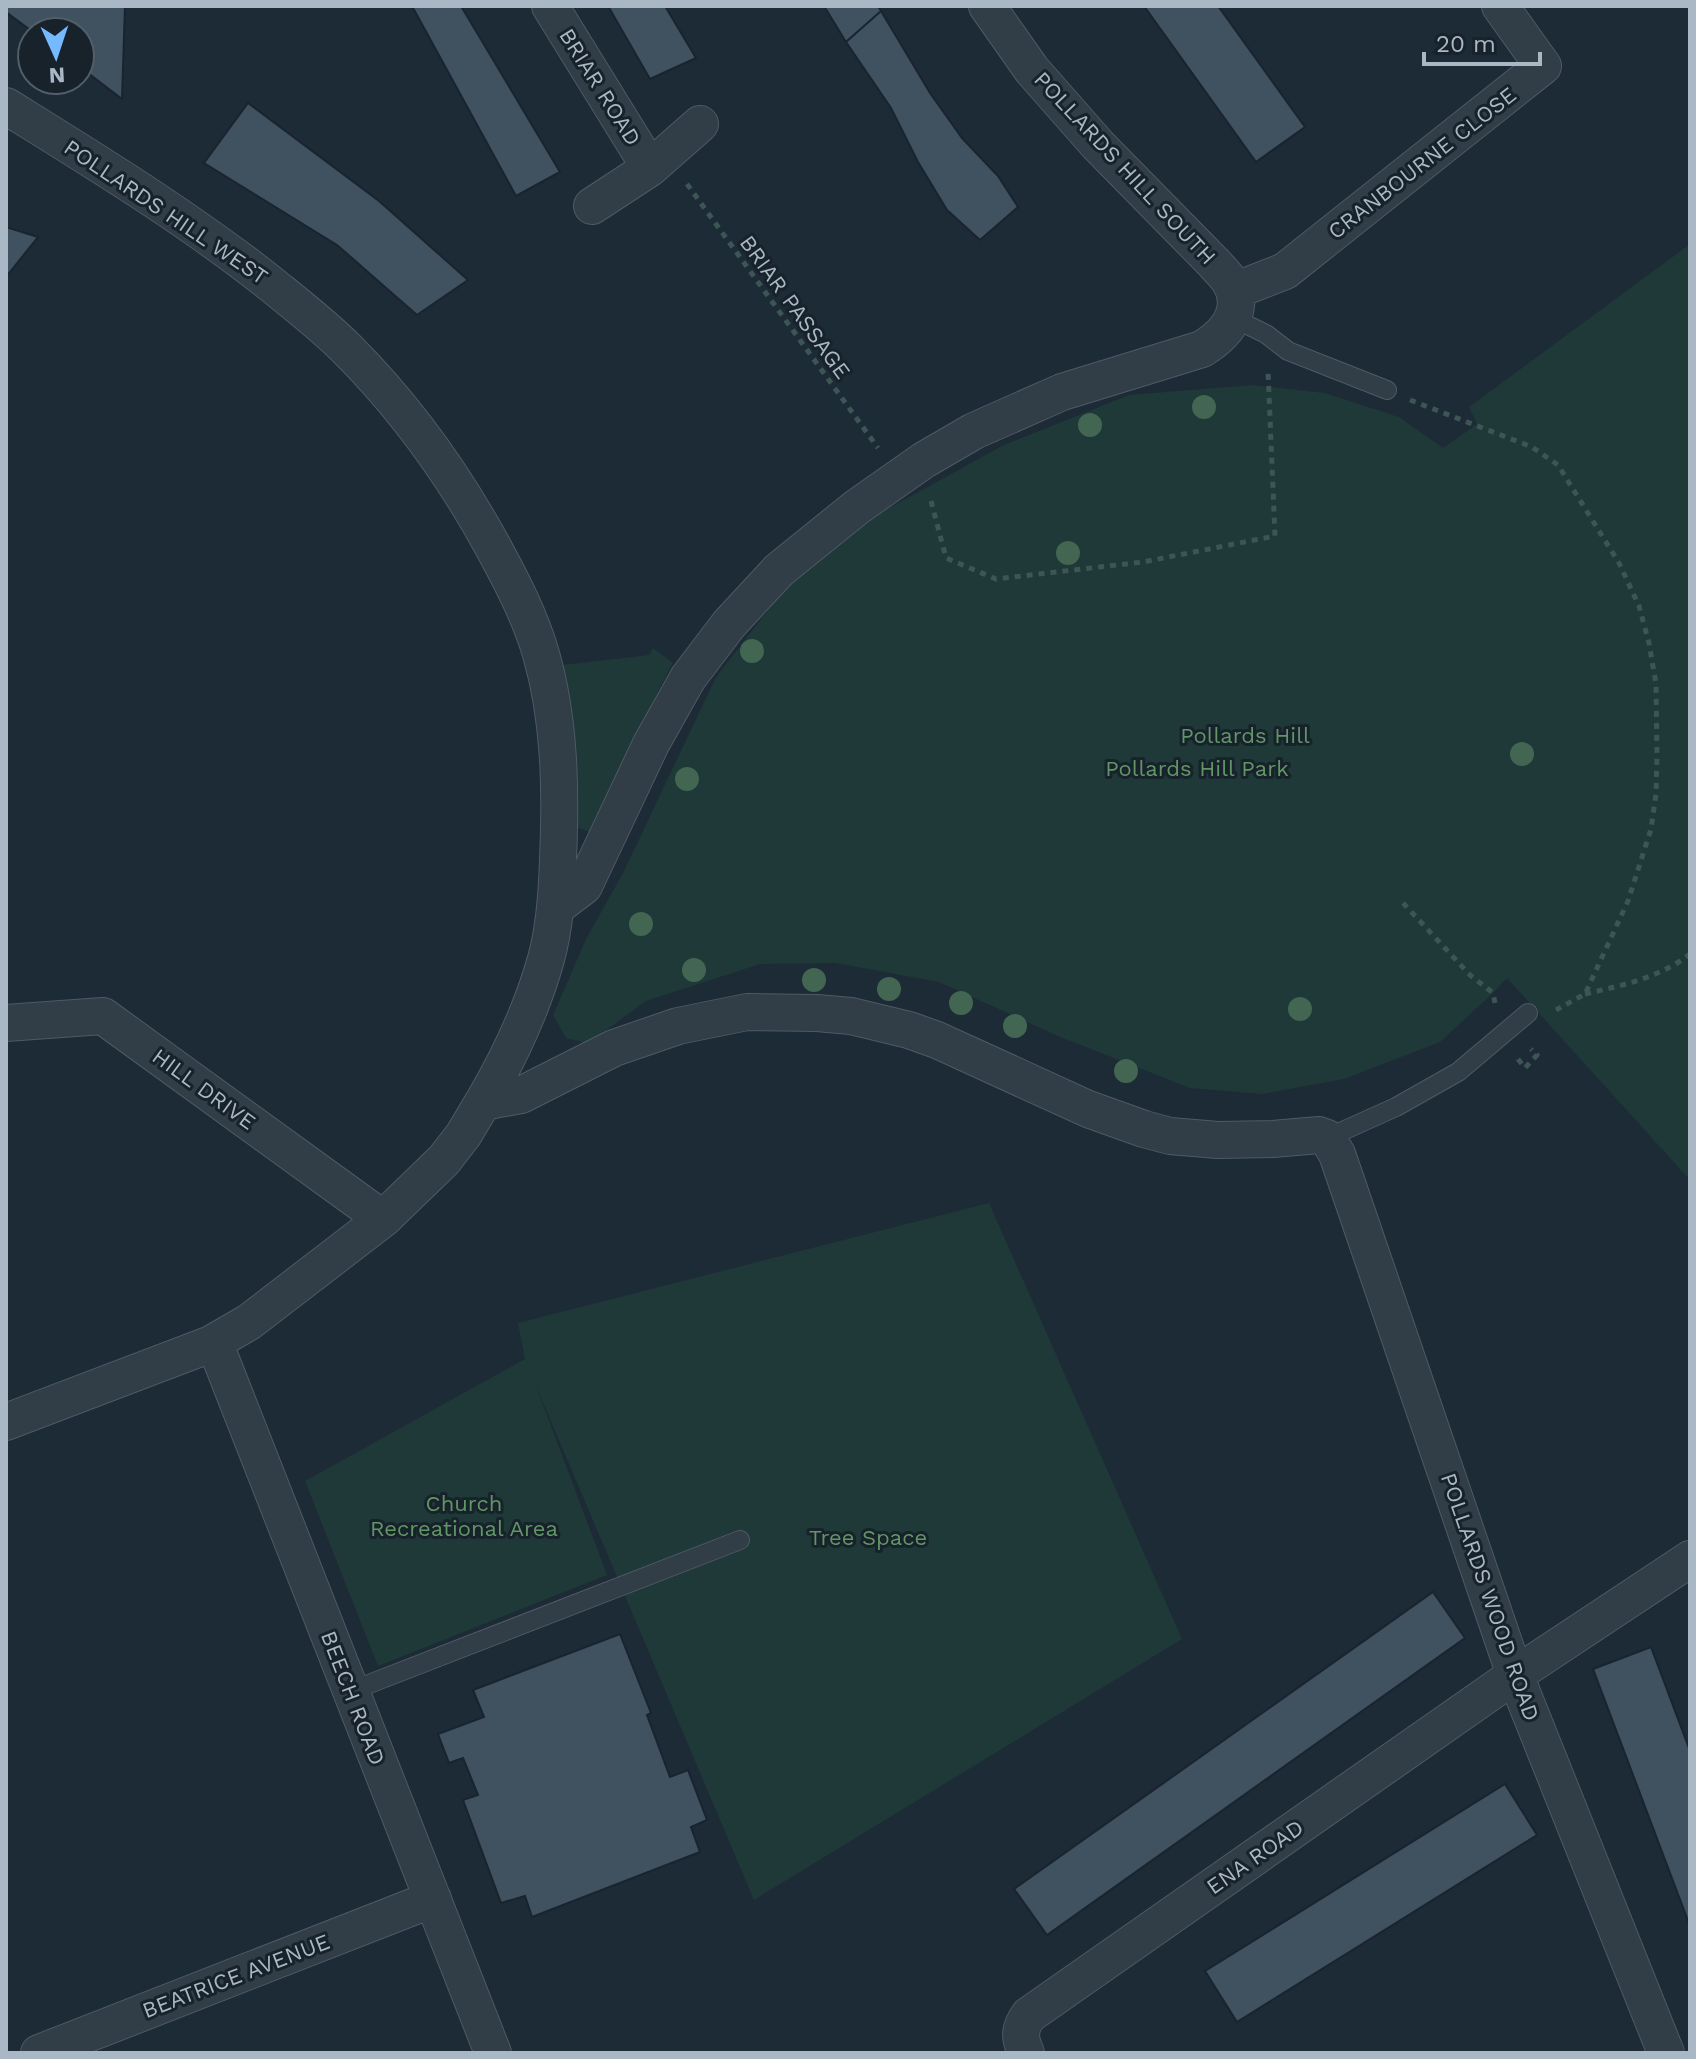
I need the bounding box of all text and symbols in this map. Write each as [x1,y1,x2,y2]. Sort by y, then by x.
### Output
north arrow [16,16,96,96]
scale bar [1424,16,1540,66]
street label: BRIAR ROAD [554,24,646,150]
text: 20 m [1436,30,1496,58]
text: N [48,63,66,88]
street label: POLLARDS HILL SOUTH [1029,66,1221,270]
street label: CRANBOURNE CLOSE [1323,82,1521,244]
street label: POLLARDS HILL WEST [59,135,273,289]
street label: BRIAR PASSAGE [735,231,855,383]
park label: Pollards Hill [1180,723,1310,748]
park label: Pollards Hill Park [1105,756,1289,781]
street label: HILL DRIVE [148,1043,260,1135]
street label: POLLARDS WOOD ROAD [1436,1470,1544,1724]
park label: Church Recreational Area [370,1491,558,1541]
park label: Tree Space [809,1525,927,1550]
street label: BEECH ROAD [316,1627,390,1769]
street label: ENA ROAD [1202,1815,1308,1899]
street label: BEATRICE AVENUE [139,1929,333,2023]

